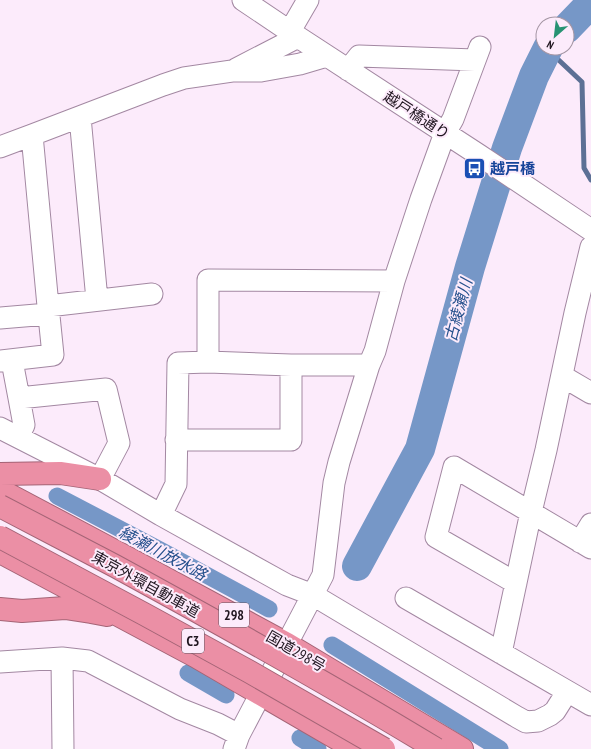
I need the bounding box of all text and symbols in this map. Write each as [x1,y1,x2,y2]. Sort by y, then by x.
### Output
north arrow [535,16,575,56]
text: N [544,37,556,52]
street label: 越戸橋通り [380,86,454,143]
bus stop icon: 越戸橋 [461,155,487,181]
place label: 越戸橋 [490,159,536,178]
water label: 古綾瀬川 [440,275,476,344]
water label: 綾瀬川放水路 [116,522,212,585]
street label: 東京外環自動車道 [89,547,203,621]
road number: 298 [219,603,249,627]
street label: 国道298号 [263,626,329,676]
road number: C3 [182,629,204,653]

